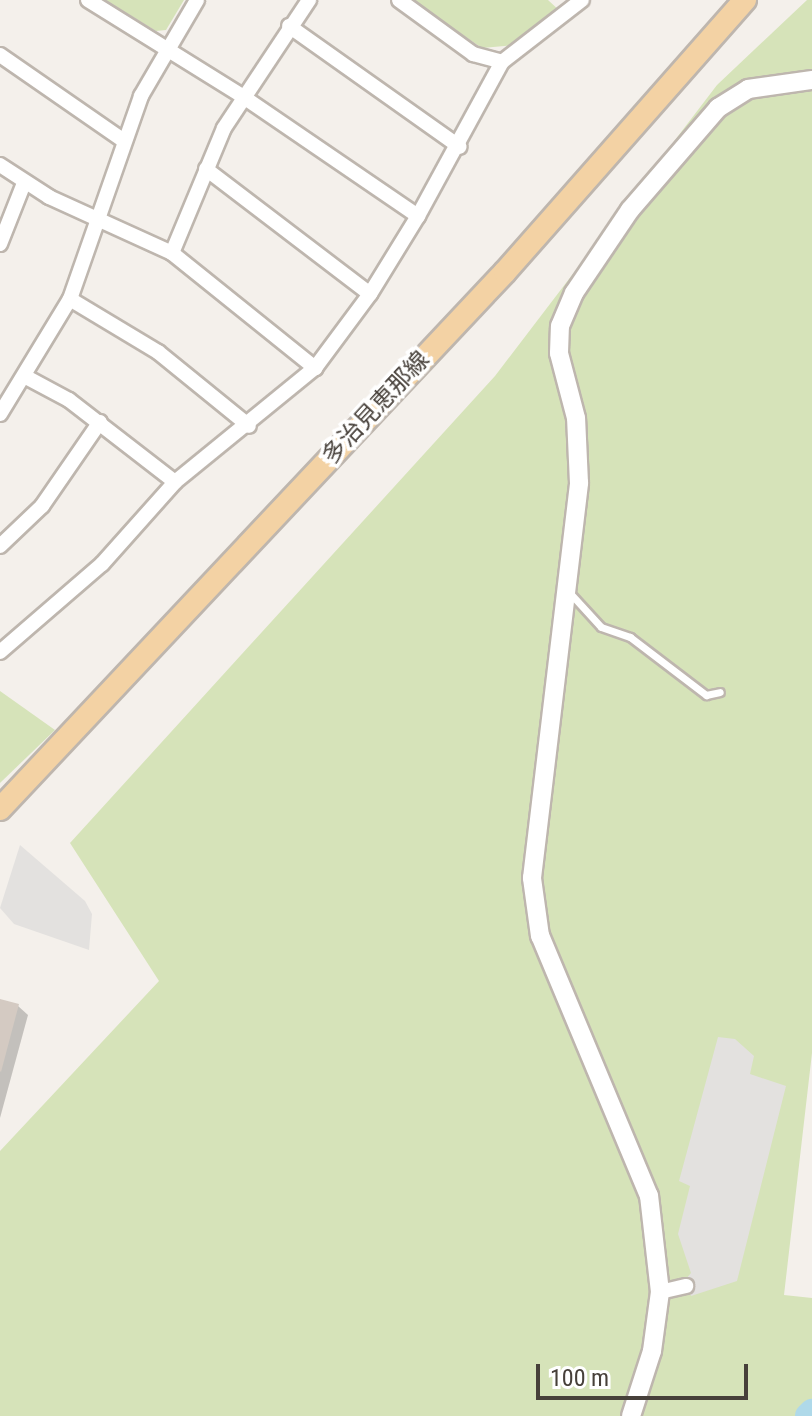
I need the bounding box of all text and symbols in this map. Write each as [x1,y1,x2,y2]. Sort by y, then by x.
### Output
street label: 多治見恵那線 [316,346,436,470]
scale bar [540,1348,752,1398]
text: 100 m [550,1364,609,1392]

